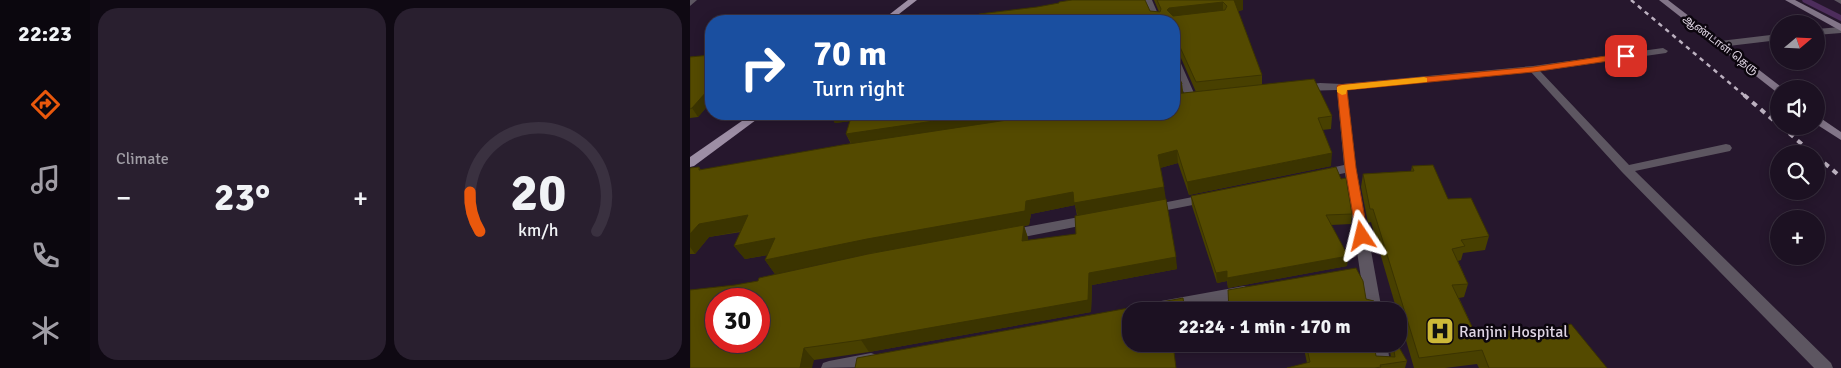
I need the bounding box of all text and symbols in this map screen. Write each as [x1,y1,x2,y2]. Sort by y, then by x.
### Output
street label: ஆண்டாள் தெரு [1680,12,1761,78]
north arrow [1770,15,1825,70]
map controls [1770,15,1825,265]
text: 22:23 [18,20,72,47]
text: 70 m [813,32,887,75]
icon: right [730,35,795,100]
pin [1605,35,1647,77]
icon: arrive [1612,42,1640,70]
text: Turn right [813,75,905,102]
button: sound [1770,80,1825,135]
icon: directions [28,87,63,122]
button: search [1770,145,1825,200]
text: Climate [116,149,169,169]
text: 20 [510,161,566,225]
icon: music [28,162,63,197]
text: 23° [214,174,270,221]
text: − [116,181,131,215]
text: + [353,181,368,215]
position arrow [1335,209,1387,261]
button: + [1770,210,1825,265]
text: km/h [518,219,558,241]
icon: phone [28,238,63,273]
speed limit sign: 30 [705,288,770,353]
icon: climate [28,313,63,348]
text: 22:24 · 1 min · 170 m [1178,315,1351,339]
hospital icon: Ranjini Hospital [1425,316,1455,346]
place label: Ranjini Hospital [1459,322,1568,342]

